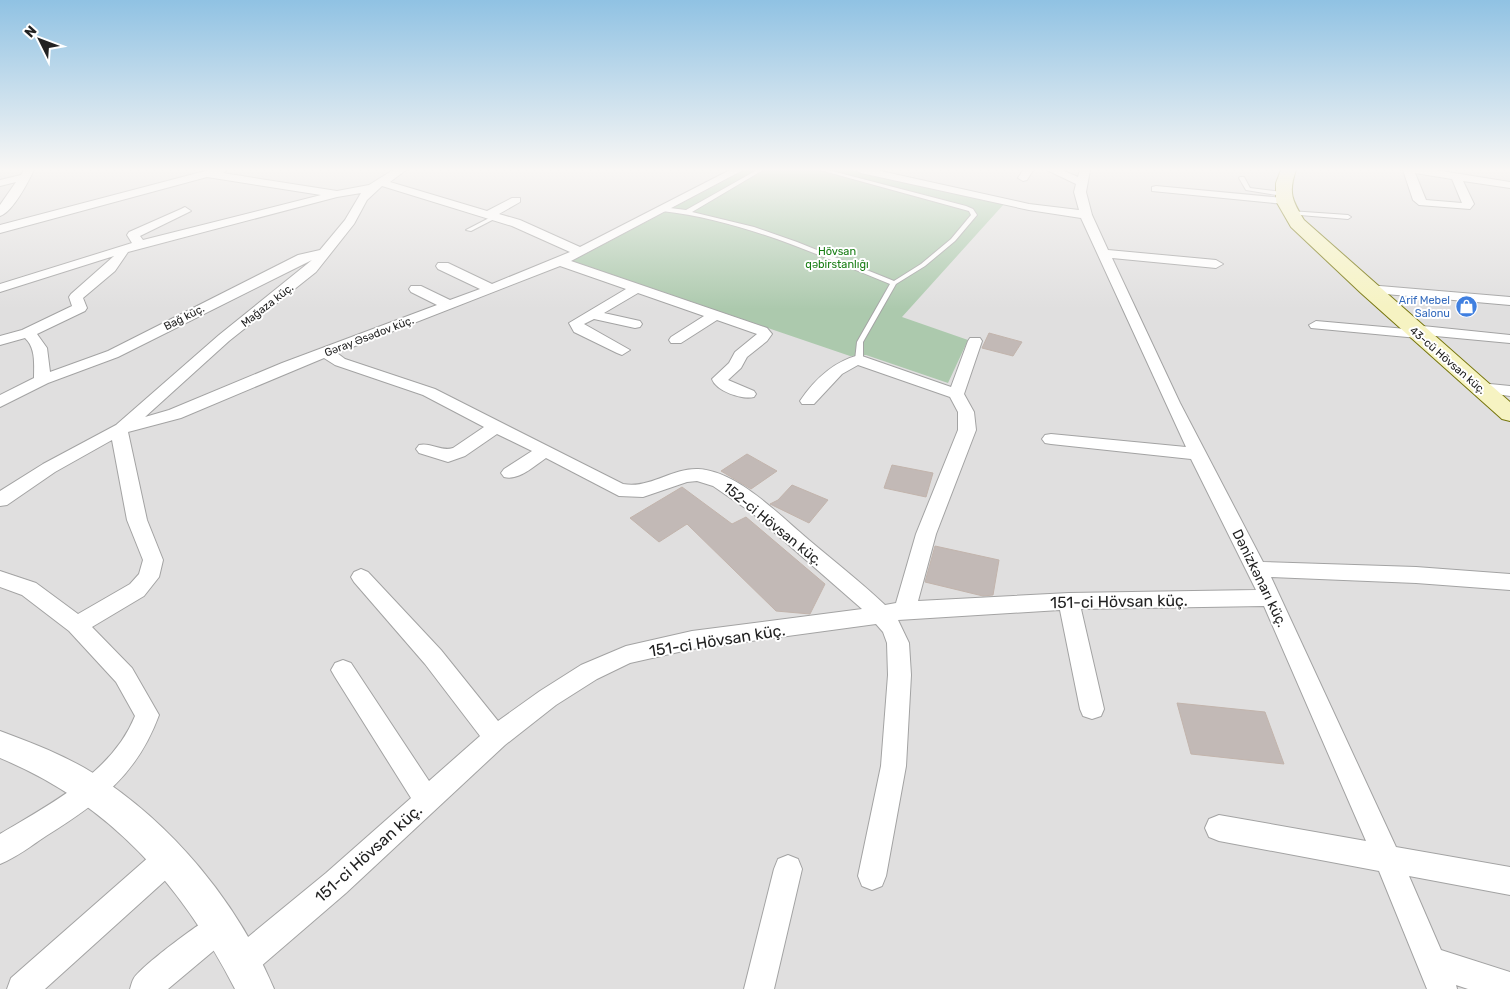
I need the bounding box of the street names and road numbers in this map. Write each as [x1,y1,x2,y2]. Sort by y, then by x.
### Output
street label: Mağaza küç. [239,281,296,330]
street label: Bağ küç. [162,302,207,333]
street label: Gəray Əsədov küç. [323,313,416,359]
street label: 43-cü Hövsan küç. [1407,324,1488,397]
street label: 152-ci Hövsan küç. [720,479,826,570]
street label: Dənizkənarı küç. [1229,527,1291,630]
street label: 151-ci Hövsan küç. [1050,591,1188,612]
street label: 151-ci Hövsan küç. [648,620,787,661]
street label: 151-ci Hövsan küç. [311,800,426,906]

